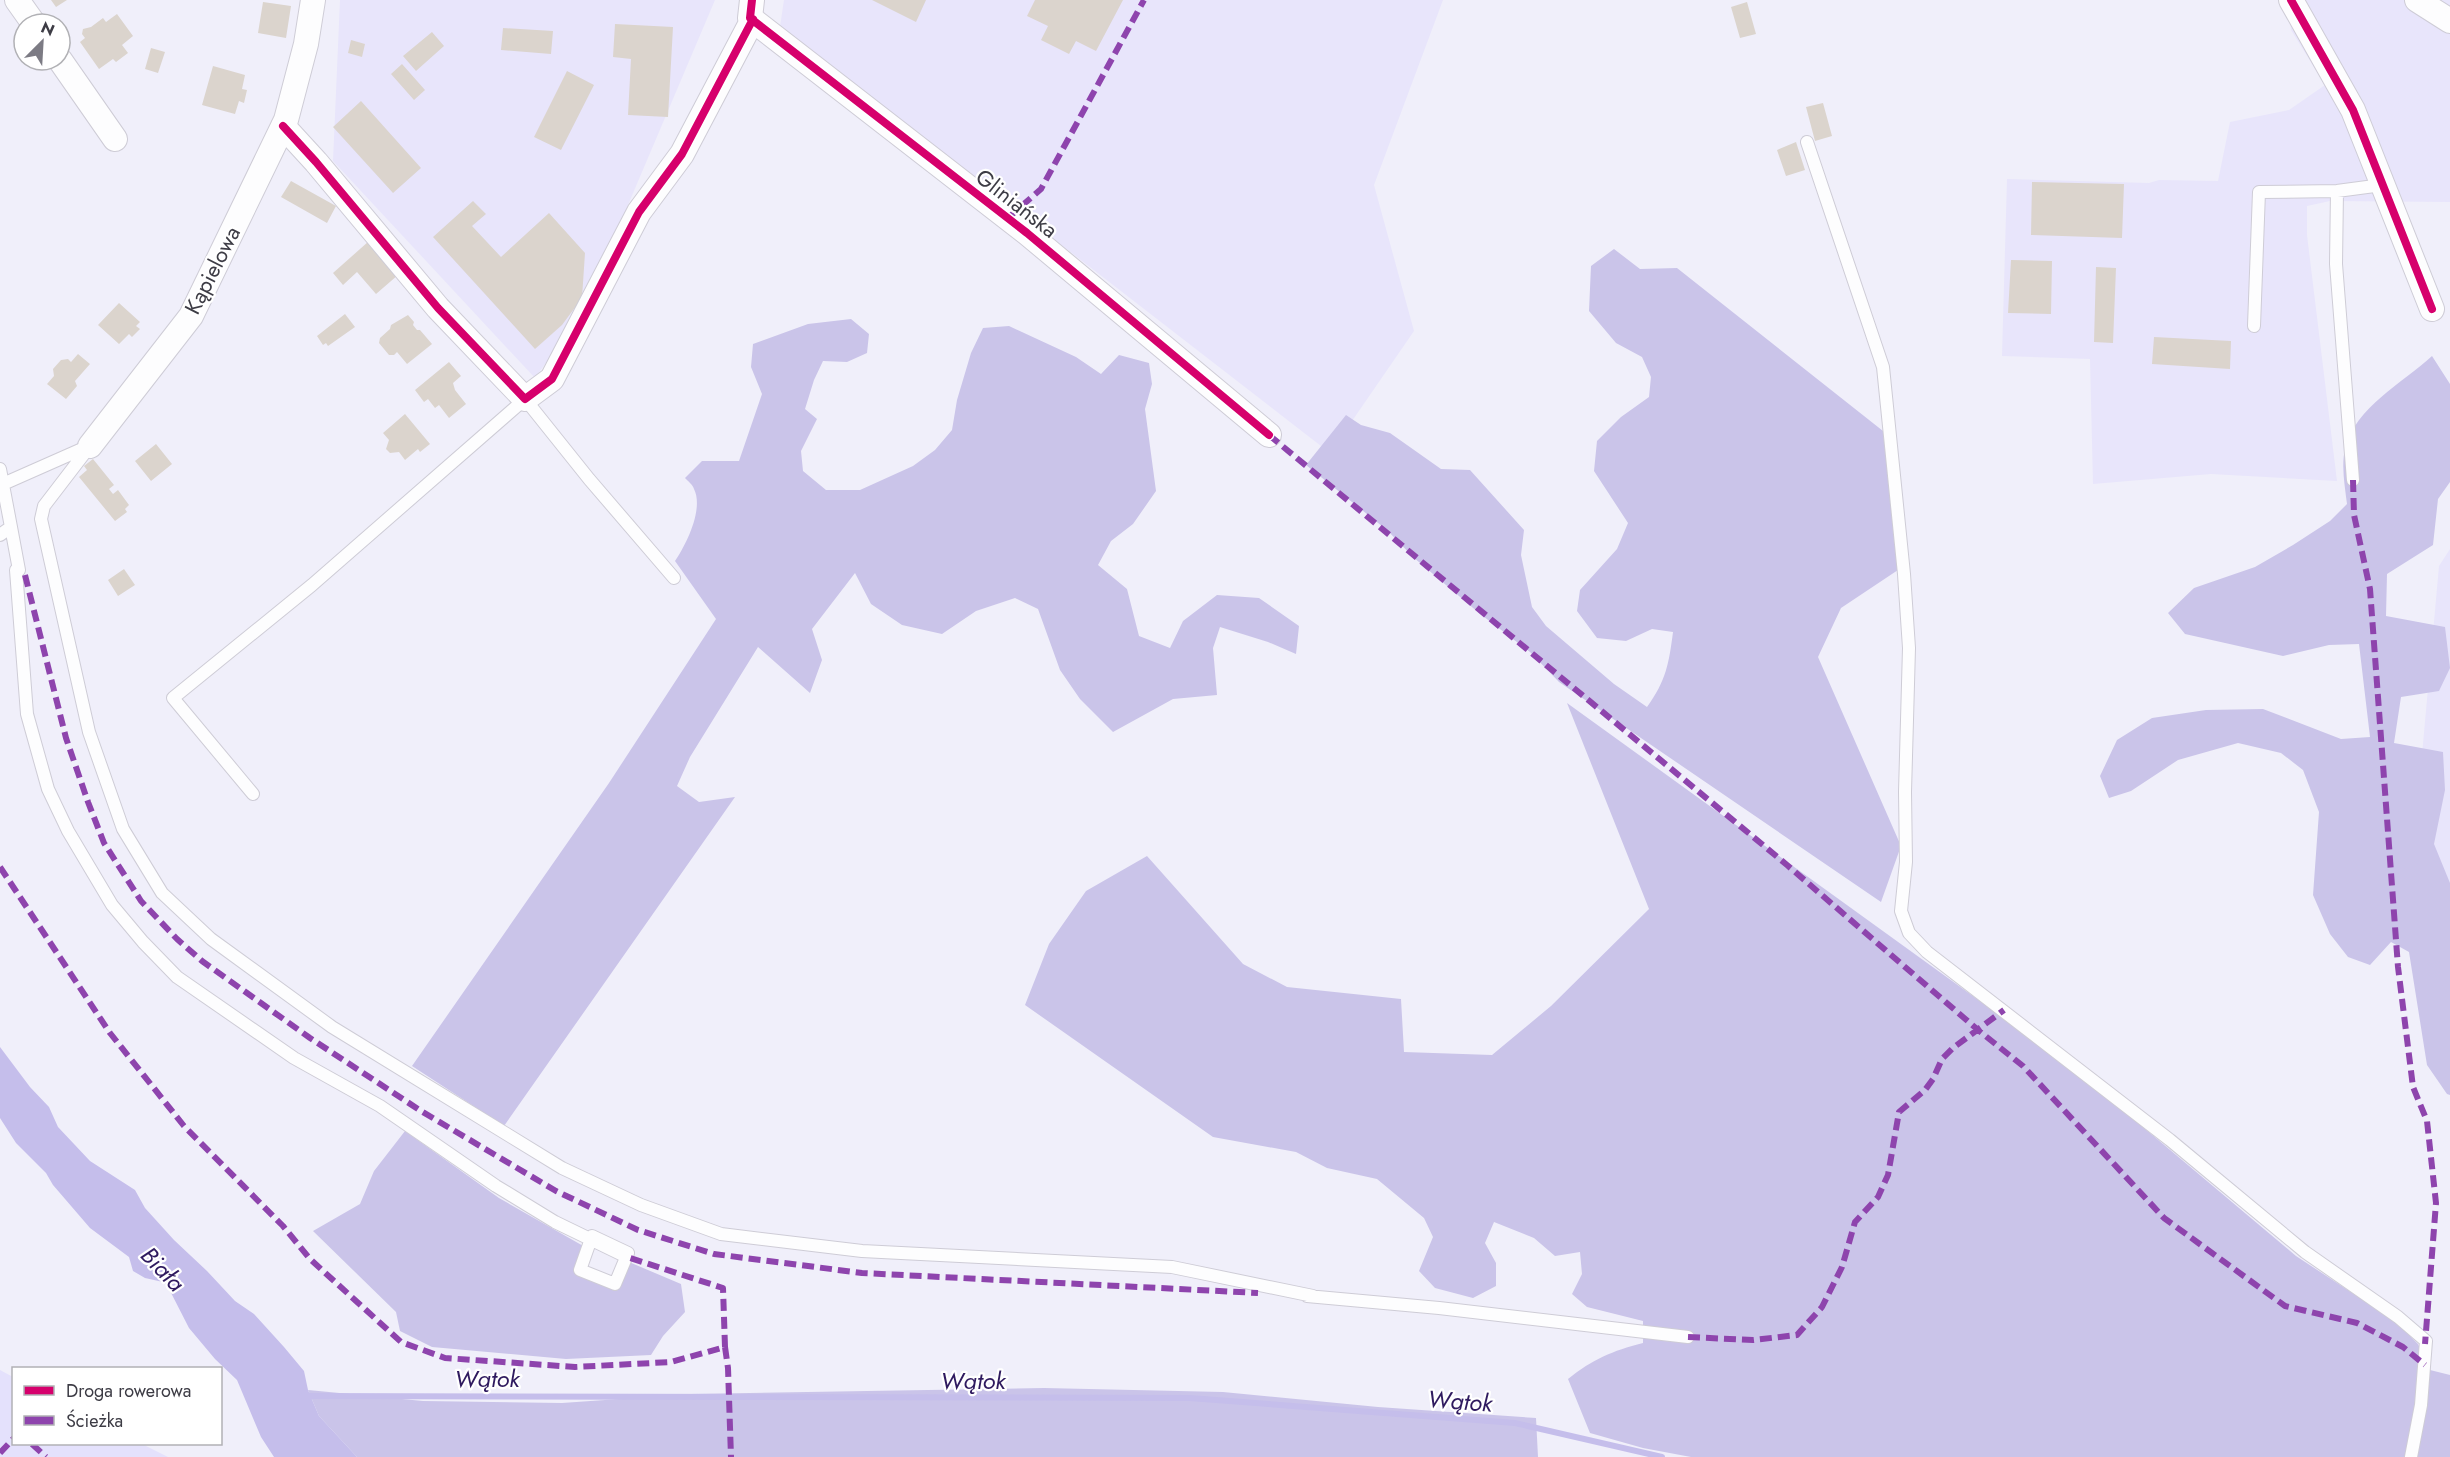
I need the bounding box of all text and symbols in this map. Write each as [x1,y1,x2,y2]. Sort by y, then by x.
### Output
north arrow [12,12,72,72]
text: N [37,16,58,42]
street label: Gliniańska [969,161,1065,245]
street label: Kąpielowa [176,220,248,320]
water label: Biała [133,1239,193,1299]
water label: Wątok [455,1361,521,1396]
water label: Wątok [941,1363,1007,1398]
legend [12,1367,222,1445]
text: Droga rowerowa [66,1378,191,1404]
water label: Wątok [1426,1381,1495,1421]
text: Ścieżka [66,1408,123,1434]

